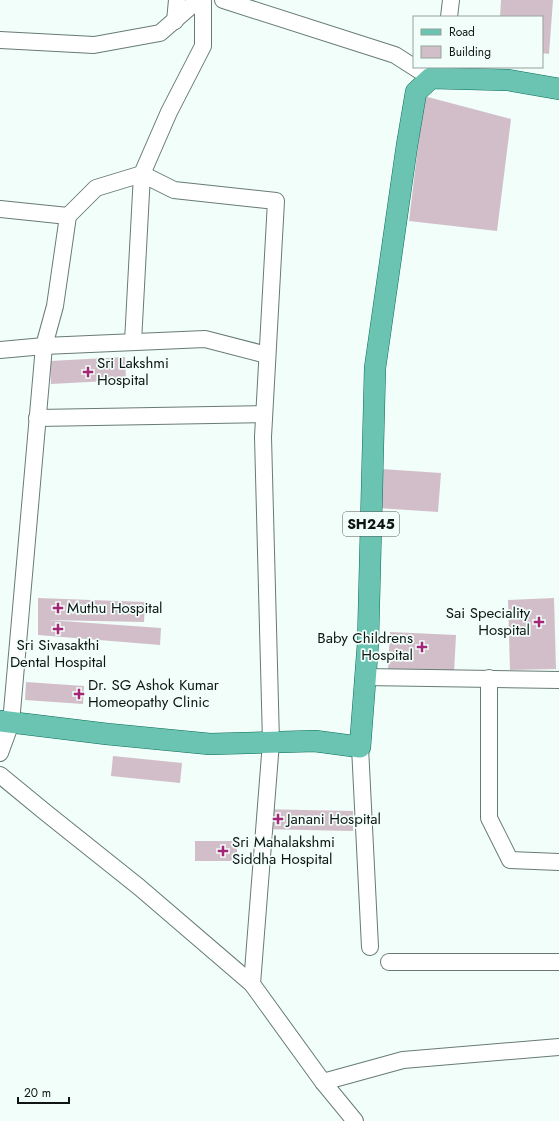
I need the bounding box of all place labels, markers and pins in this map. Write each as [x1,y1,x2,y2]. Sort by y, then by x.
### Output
place label: Sri Lakshmi Hospital [97,352,169,391]
marker: Sri Lakshmi Hospital [82,366,94,378]
place label: Muthu Hospital [67,597,163,619]
marker: Muthu Hospital [52,602,64,614]
place label: Sai Speciality Hospital [446,602,530,641]
marker: Sai Speciality Hospital [533,616,545,628]
marker: Sri Sivasakthi Dental Hospital [52,623,64,635]
place label: Baby Childrens Hospital [317,627,413,666]
place label: Sri Sivasakthi Dental Hospital [10,634,106,673]
marker: Baby Childrens Hospital [416,641,428,653]
place label: Dr. SG Ashok Kumar Homeopathy Clinic [88,674,220,713]
marker: Dr. SG Ashok Kumar Homeopathy Clinic [73,688,85,700]
place label: Janani Hospital [285,808,381,830]
marker: Janani Hospital [272,813,284,825]
place label: Sri Mahalakshmi Siddha Hospital [232,831,335,870]
marker: Sri Mahalakshmi Siddha Hospital [217,845,229,857]

